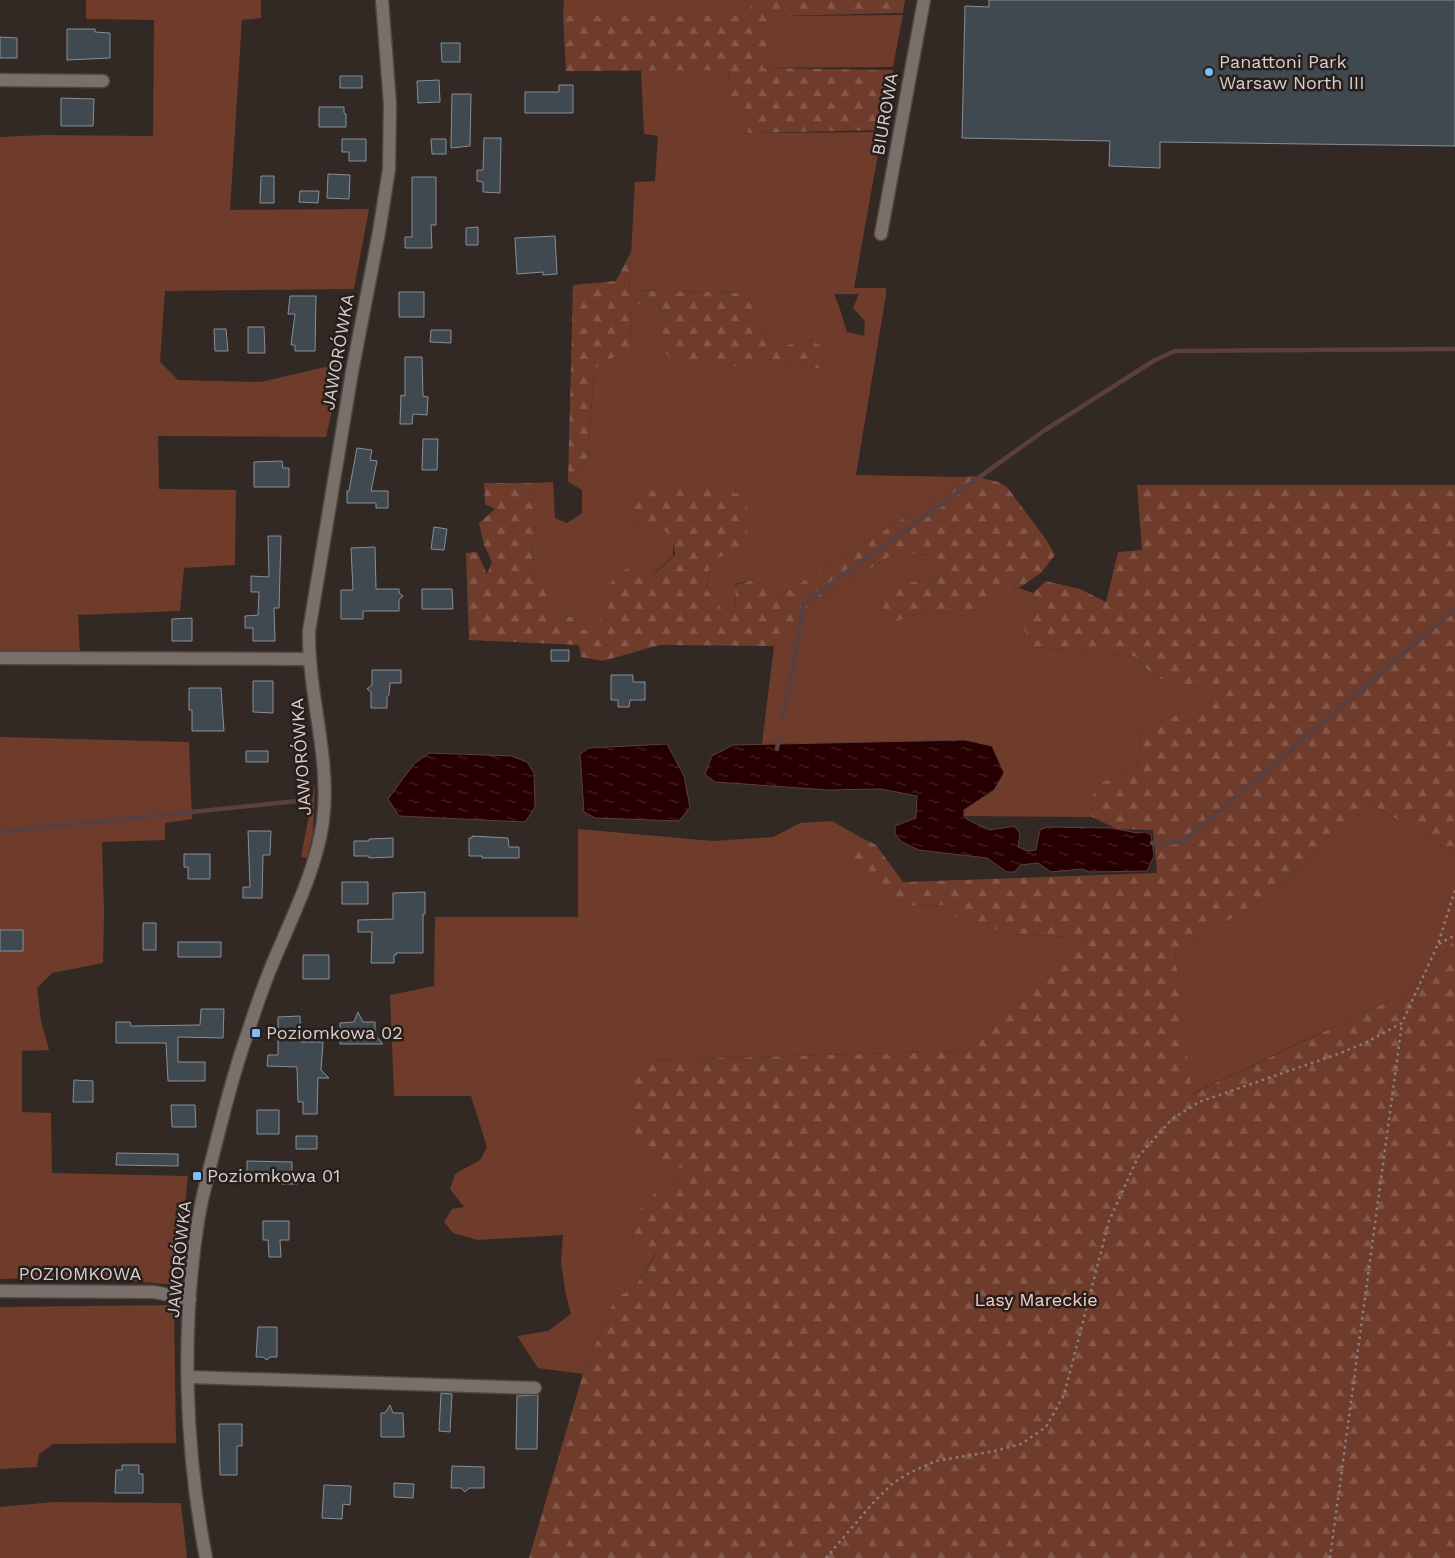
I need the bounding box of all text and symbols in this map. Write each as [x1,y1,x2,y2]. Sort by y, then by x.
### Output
place label: Panattoni Park Warsaw North III [1219,51,1364,93]
marker: Panattoni Park Warsaw North III [1203,66,1215,78]
street label: BIUROWA [867,71,902,157]
street label: JAWORÓWKA [317,292,358,412]
street label: JAWORÓWKA [286,697,315,816]
place label: Poziomkowa 02 [266,1022,403,1043]
marker: Poziomkowa 02 [250,1027,262,1039]
place label: Poziomkowa 01 [207,1165,340,1186]
marker: Poziomkowa 01 [191,1170,203,1182]
street label: JAWORÓWKA [162,1199,195,1319]
street label: POZIOMKOWA [19,1263,141,1284]
park label: Lasy Mareckie [974,1289,1098,1310]

